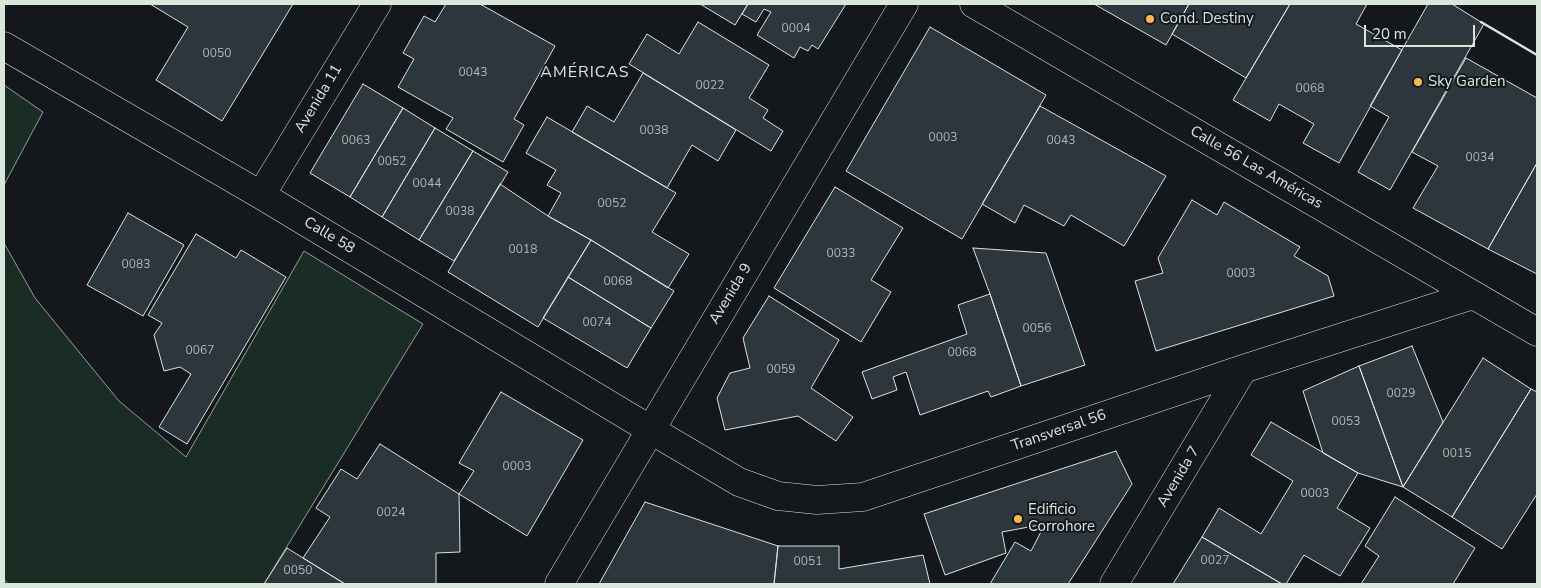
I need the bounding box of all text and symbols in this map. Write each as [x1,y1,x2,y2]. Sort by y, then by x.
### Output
place label: Cond. Destiny [1160,10,1254,28]
marker: Cond. Destiny [1144,13,1156,25]
scale bar [1366,15,1477,47]
house number: 0004 [782,22,810,36]
text: 20 m [1372,24,1407,44]
house number: 0050 [203,47,231,61]
street label: Avenida 11 [292,61,346,137]
district label: AMÉRICAS [539,63,631,83]
house number: 0043 [459,66,487,80]
place label: Sky Garden [1428,73,1505,91]
marker: Sky Garden [1412,76,1424,88]
house number: 0022 [696,79,724,93]
house number: 0068 [1296,82,1324,96]
street label: Calle 56 Las Américas [1186,123,1326,213]
house number: 0038 [640,124,668,138]
house number: 0003 [929,131,957,145]
house number: 0063 [342,134,370,148]
house number: 0043 [1047,134,1075,148]
house number: 0034 [1466,151,1494,165]
house number: 0052 [378,155,406,169]
house number: 0044 [413,177,441,191]
house number: 0052 [598,197,626,211]
house number: 0038 [446,205,474,219]
street label: Calle 58 [300,214,358,258]
house number: 0018 [509,243,537,257]
house number: 0033 [827,247,855,261]
house number: 0083 [122,258,150,272]
street label: Avenida 9 [706,260,756,328]
house number: 0003 [1227,267,1255,281]
house number: 0068 [604,275,632,289]
house number: 0074 [583,316,611,330]
house number: 0056 [1023,322,1051,336]
house number: 0067 [186,344,214,358]
house number: 0068 [948,346,976,360]
house number: 0059 [767,363,795,377]
house number: 0029 [1387,387,1415,401]
street label: Transversal 56 [1009,406,1109,456]
house number: 0053 [1332,415,1360,429]
street label: Avenida 7 [1154,443,1204,511]
house number: 0015 [1443,447,1471,461]
house number: 0003 [503,460,531,474]
house number: 0003 [1301,487,1329,501]
place label: Edificio Corrohore [1028,501,1095,536]
house number: 0024 [377,506,405,520]
marker: Edificio Corrohore [1012,513,1024,525]
house number: 0027 [1201,554,1229,568]
house number: 0051 [794,555,822,569]
house number: 0050 [284,564,312,578]

